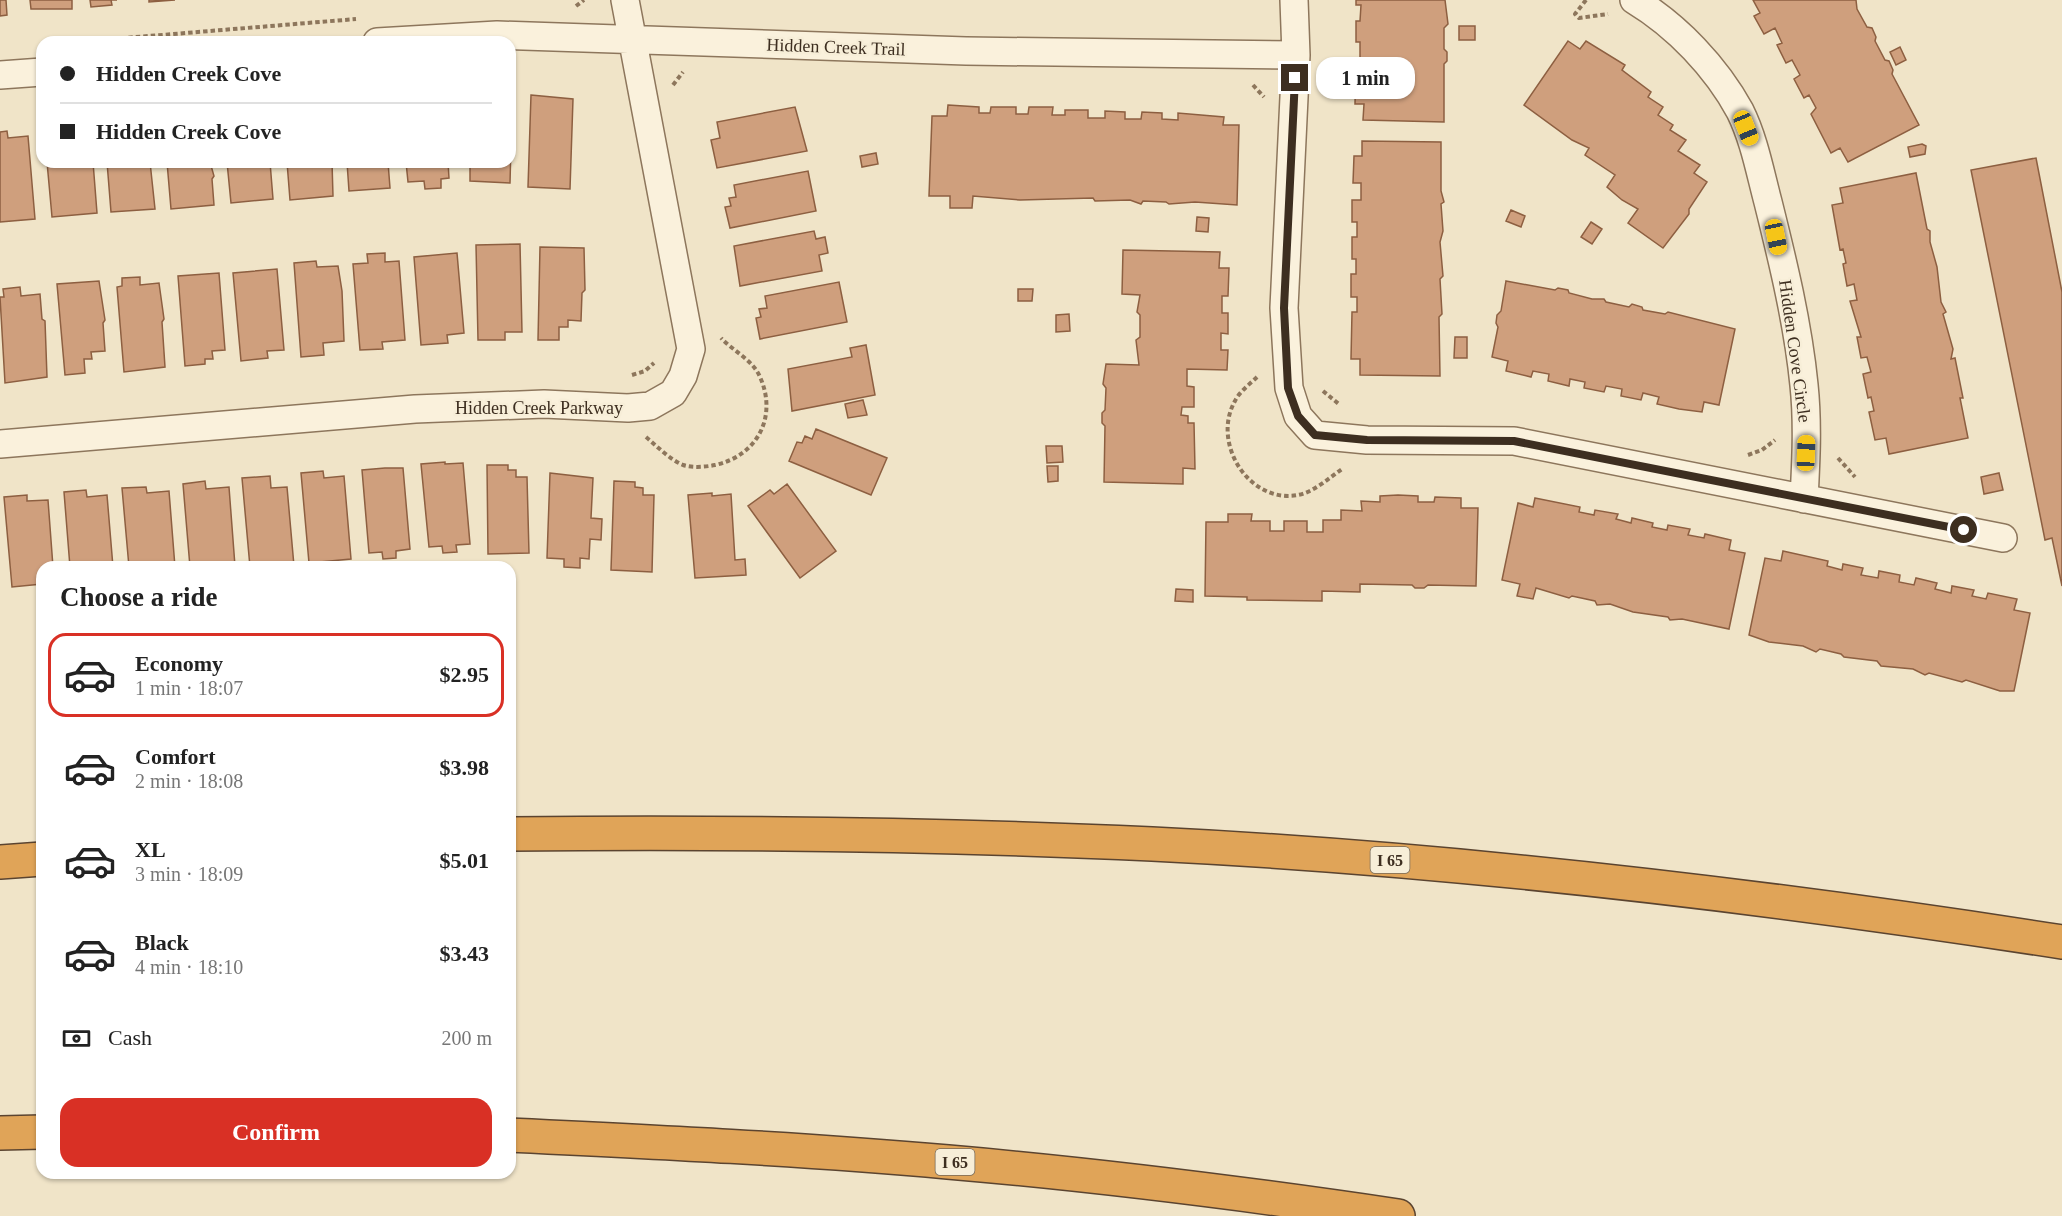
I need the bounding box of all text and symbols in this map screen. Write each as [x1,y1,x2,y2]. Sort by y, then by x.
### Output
street label: Hidden Creek Trail [766,35,906,59]
callout: 1 min [1316,57,1415,99]
text: Hidden Creek Cove [96,61,281,86]
route end [1281,64,1308,91]
text: 1 min [1341,67,1390,89]
car [1731,108,1761,148]
text: Hidden Creek Cove [96,119,281,144]
car [1763,218,1789,256]
street label: Hidden Cove Circle [1775,278,1815,424]
street label: Hidden Creek Parkway [455,398,623,418]
car [1796,435,1816,471]
route start [1950,516,1977,543]
text: Choose a ride [60,582,218,612]
icon: car [63,648,117,702]
text: Economy [135,651,223,676]
text: $2.95 [440,662,489,687]
text: 1 min · 18:07 [135,677,243,699]
icon: car [63,741,117,795]
text: Comfort [135,744,216,769]
text: $3.98 [440,755,489,780]
text: 2 min · 18:08 [135,770,243,792]
icon: car [63,834,117,888]
text: XL [135,837,166,862]
road number: I 65 [1370,847,1410,873]
text: $5.01 [440,848,489,873]
text: 3 min · 18:09 [135,863,243,885]
icon: car [63,927,117,981]
text: Black [135,930,189,955]
text: $3.43 [440,941,489,966]
text: 4 min · 18:10 [135,956,243,978]
icon: cash [60,1022,93,1055]
text: Cash [108,1025,152,1050]
text: 200 m [441,1027,492,1049]
button: Confirm [60,1098,492,1167]
road number: I 65 [936,1149,974,1175]

